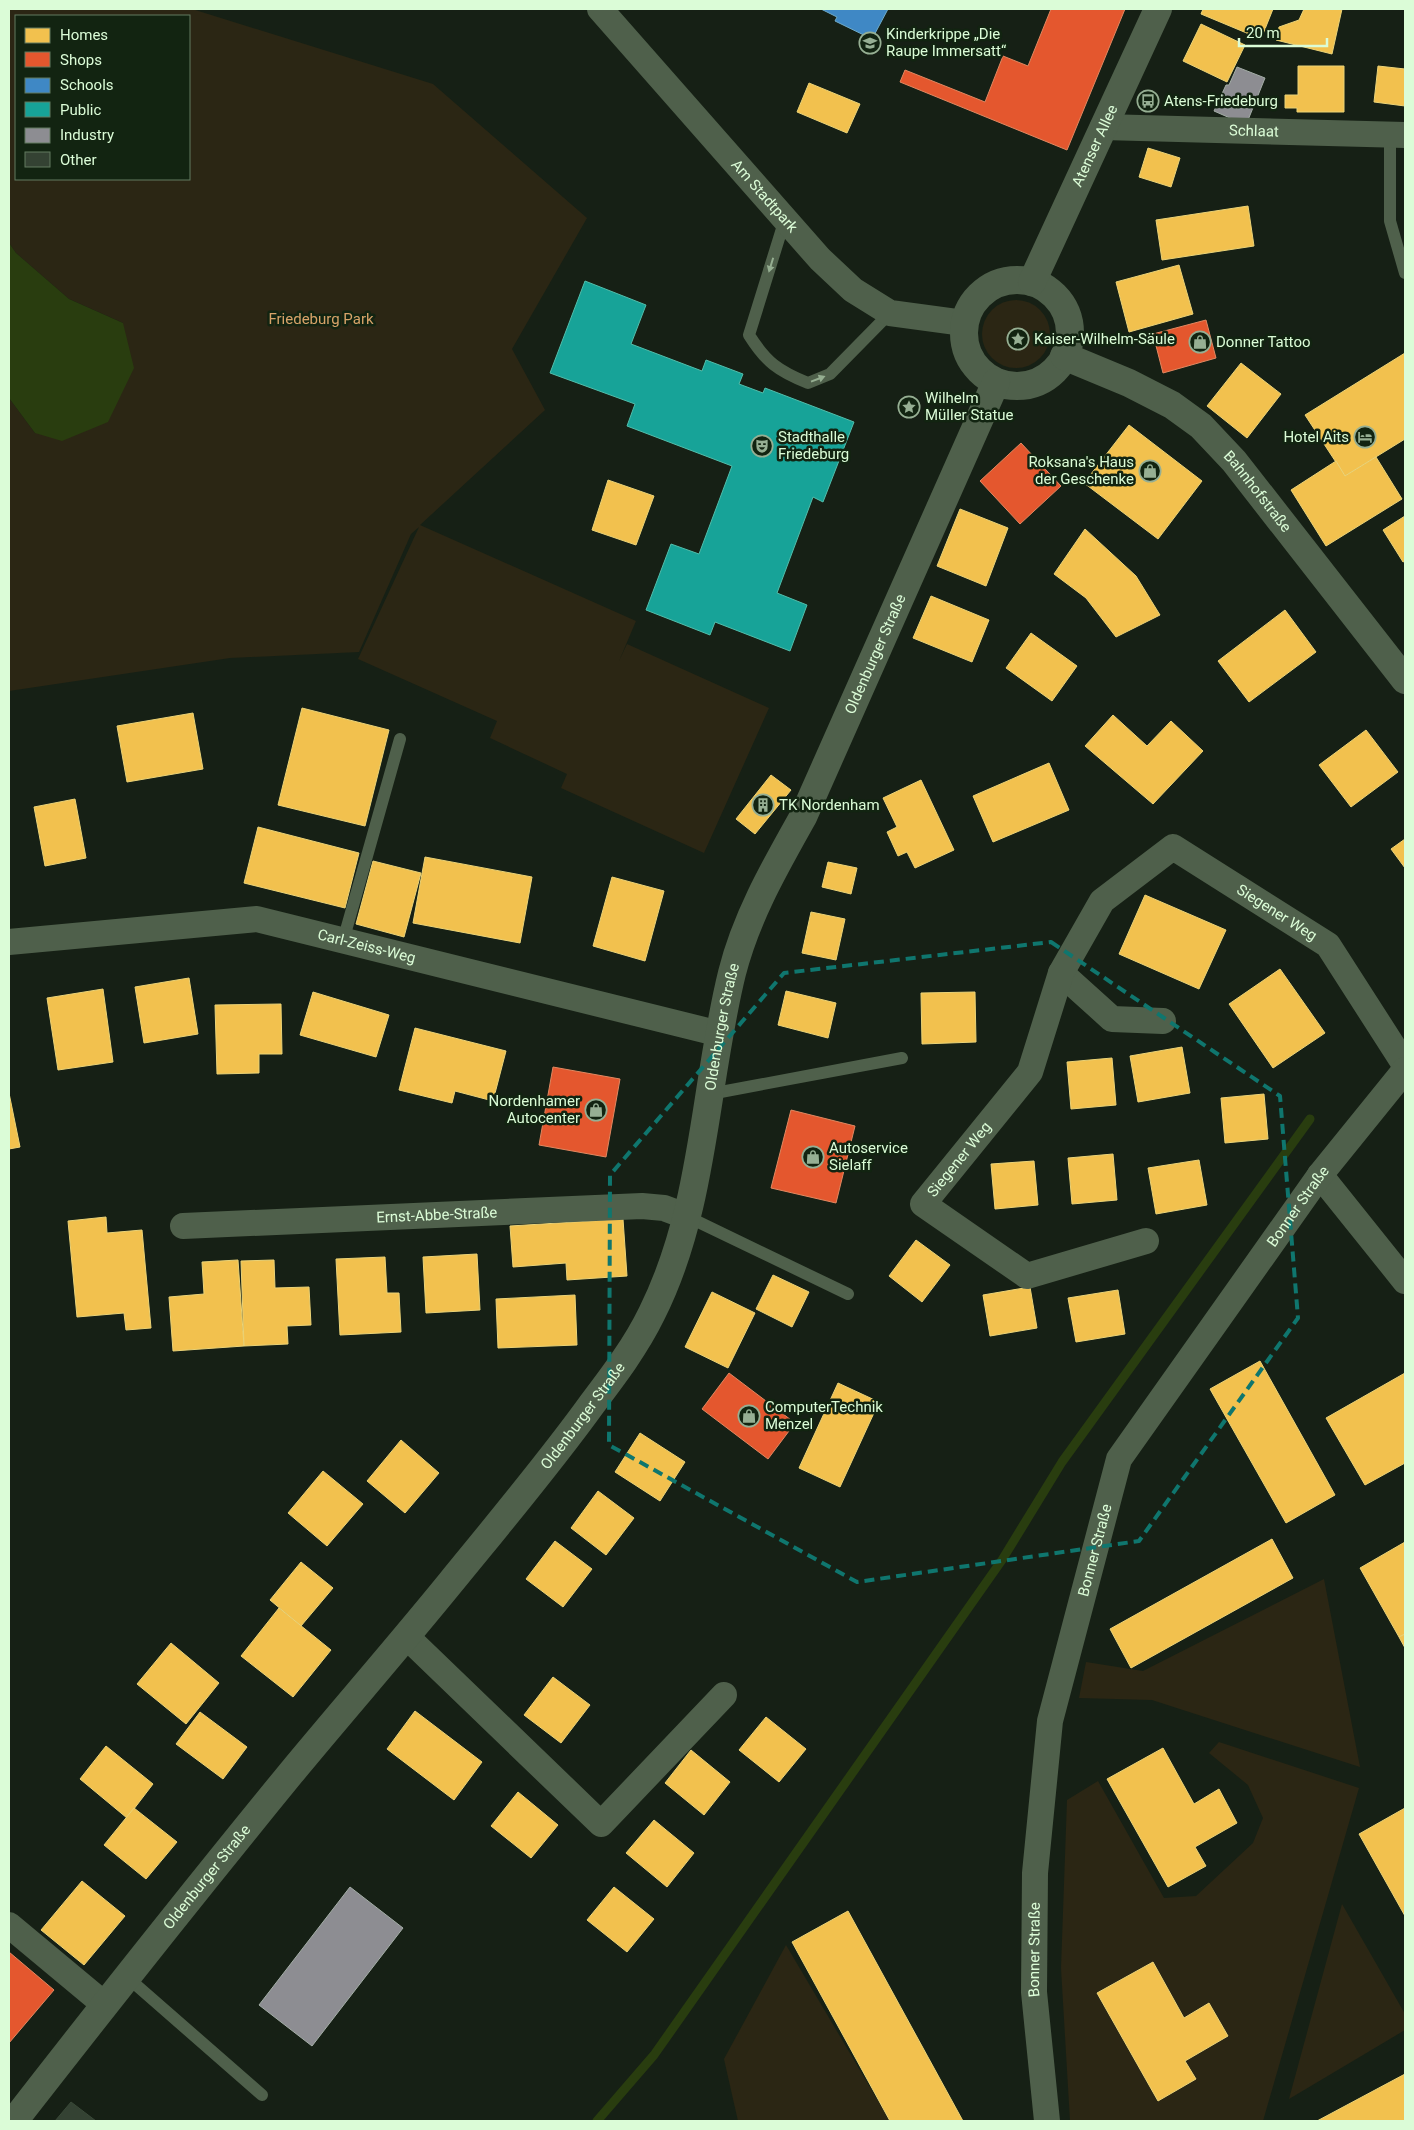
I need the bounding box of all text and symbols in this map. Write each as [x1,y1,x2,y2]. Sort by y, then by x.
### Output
legend [15,15,190,180]
scale bar [1239,15,1326,47]
text: 20 m [1246,24,1280,42]
place label: Kinderkrippe „Die Raupe Immersatt“ [886,25,1007,60]
text: Homes [60,26,108,44]
school or university icon: Kinderkrippe „Die Raupe Immersatt“ [858,31,882,55]
text: Shops [60,51,102,69]
text: Schools [60,76,114,94]
bus stop icon: Atens-Friedeburg [1136,89,1160,113]
place label: Atens-Friedeburg [1164,92,1278,110]
text: Public [60,101,101,119]
street label: Atenser Allee [1068,102,1122,190]
street label: Schlaat [1229,121,1279,141]
text: Industry [60,126,114,144]
text: Other [60,151,97,169]
street label: Am Stadtpark [728,156,802,236]
one-way arrow [766,258,774,273]
park label: Friedeburg Park [268,310,374,328]
place icon: Kaiser-Wilhelm-Säule [1006,327,1030,351]
place label: Kaiser-Wilhelm-Säule [1034,330,1175,348]
shop icon: Donner Tattoo [1188,330,1212,354]
place label: Donner Tattoo [1216,333,1311,351]
one-way arrow [811,375,826,383]
place label: Wilhelm Müller Statue [925,389,1014,424]
place icon: Wilhelm Müller Statue [897,395,921,419]
hotel icon: Hotel Aits [1353,425,1377,449]
place label: Stadthalle Friedeburg [778,428,849,463]
place label: Hotel Aits [1283,428,1349,446]
theatre icon: Stadthalle Friedeburg [750,434,774,458]
street label: Bahnhofstraße [1220,447,1295,536]
place label: Roksana's Haus der Geschenke [1028,453,1134,488]
shop icon: Roksana's Haus der Geschenke [1138,459,1162,483]
street label: Oldenburger Straße [841,591,910,717]
building icon: TK Nordenham [751,793,775,817]
place label: TK Nordenham [779,796,880,814]
street label: Siegener Weg [1233,881,1320,945]
street label: Carl-Zeiss-Weg [316,925,418,967]
street label: Oldenburger Straße [701,961,743,1092]
place label: Nordenhamer Autocenter [488,1092,580,1127]
shop icon: Nordenhamer Autocenter [584,1098,608,1122]
street label: Siegener Weg [923,1118,995,1201]
place label: Autoservice Sielaff [829,1139,908,1174]
shop icon: Autoservice Sielaff [801,1145,825,1169]
street label: Bonner Straße [1263,1162,1333,1250]
street label: Ernst-Abbe-Straße [376,1203,498,1227]
street label: Oldenburger Straße [537,1359,629,1473]
place label: ComputerTechnik Menzel [765,1398,883,1433]
shop icon: ComputerTechnik Menzel [737,1404,761,1428]
street label: Bonner Straße [1074,1502,1116,1598]
street label: Oldenburger Straße [159,1821,254,1933]
street label: Bonner Straße [1025,1902,1044,1998]

